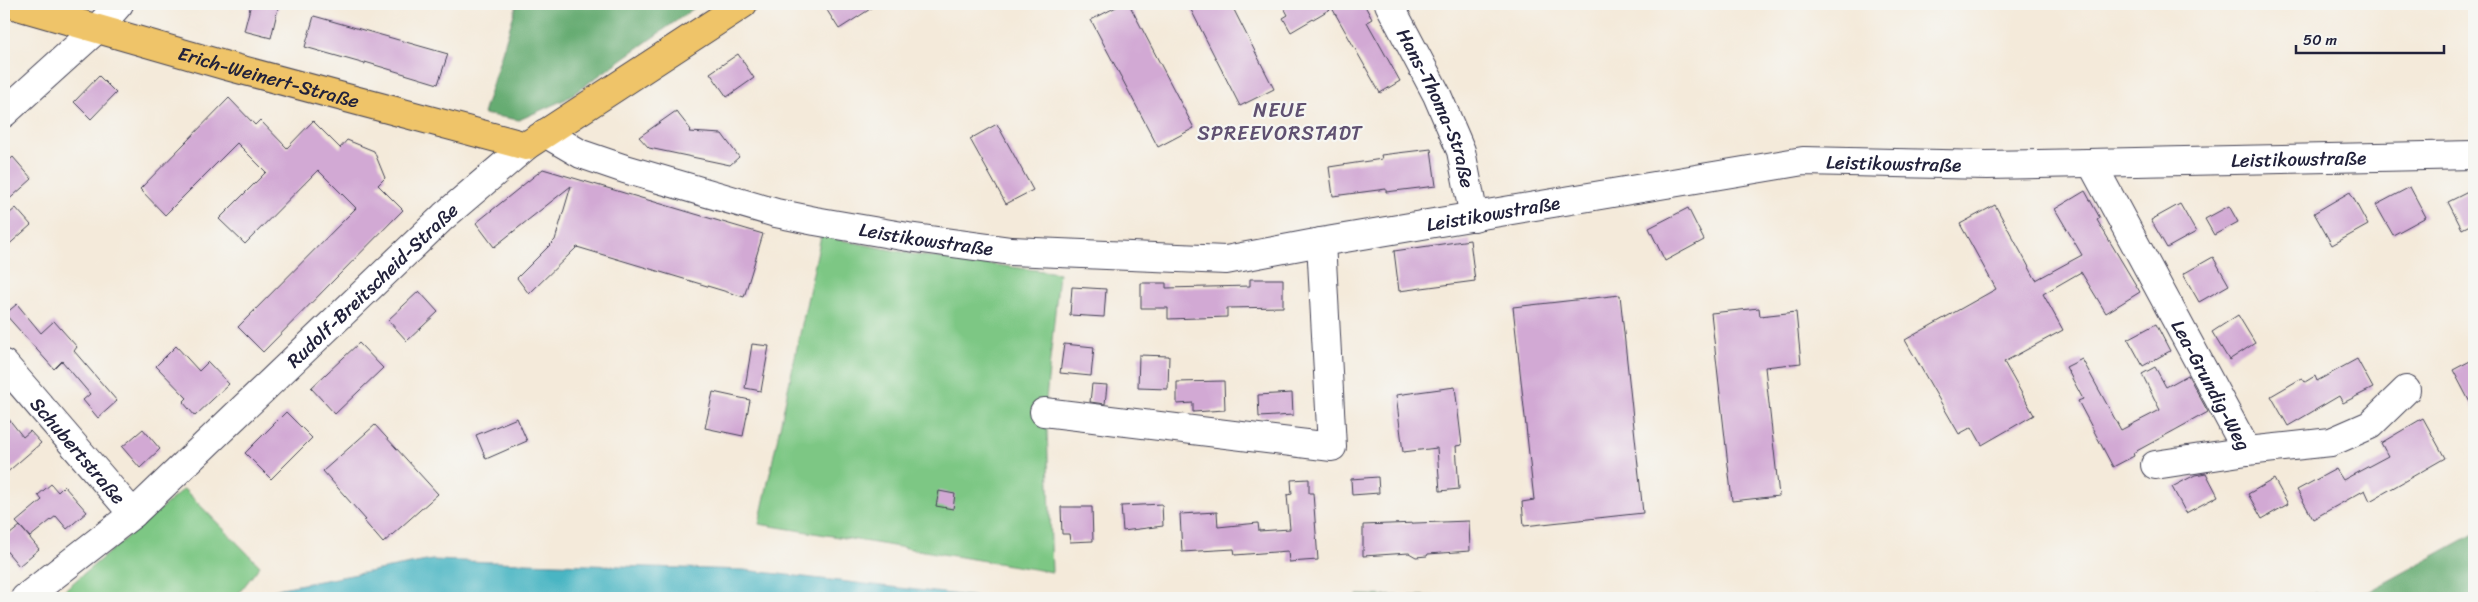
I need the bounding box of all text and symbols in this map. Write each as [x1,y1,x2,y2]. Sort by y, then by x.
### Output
street label: Hans-Thoma-Straße [1387,22,1484,191]
scale bar [2296,22,2443,54]
text: 50 m [2303,27,2338,53]
street label: Erich-Weinert-Straße [174,37,363,118]
district label: NEUE SPREEVORSTADT [1197,93,1364,151]
street label: Leistikowstraße [2231,141,2367,177]
street label: Leistikowstraße [1826,146,1962,181]
street label: Leistikowstraße [1424,186,1563,241]
street label: Rudolf-Breitscheid-Straße [279,194,466,376]
street label: Leistikowstraße [857,213,995,265]
street label: Lea-Grundig-Weg [2162,314,2260,457]
street label: Schubertstraße [22,389,134,512]

